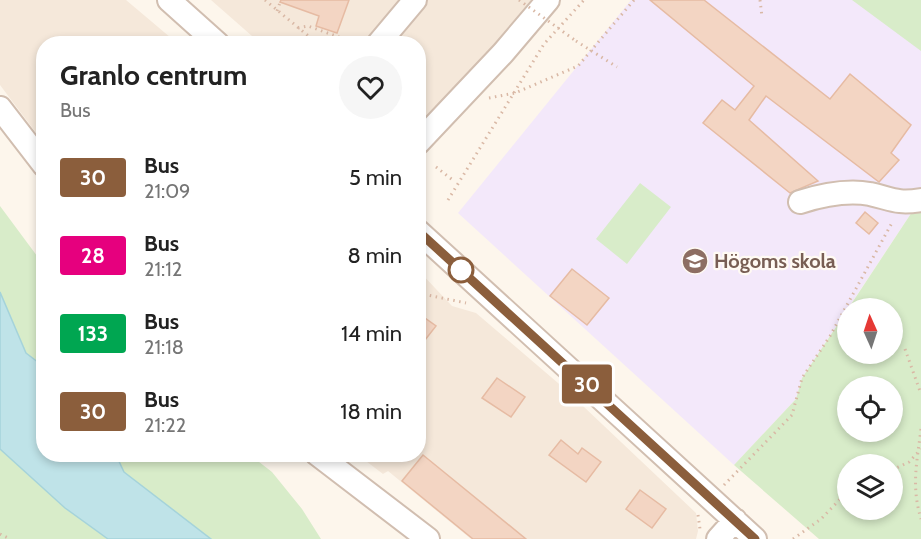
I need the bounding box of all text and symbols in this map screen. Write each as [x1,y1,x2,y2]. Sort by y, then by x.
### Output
button: heart [339,56,402,119]
text: Granlo centrum [60,58,247,92]
text: Bus [60,98,91,122]
text: Bus [144,152,179,179]
text: 5 min [349,164,402,191]
text: 30 [80,165,106,190]
text: 21:09 [144,179,190,203]
text: Bus [144,230,179,257]
text: 8 min [347,242,402,269]
text: 28 [81,243,105,268]
school or university icon: Högoms skola [680,246,710,276]
place label: Högoms skola [714,249,836,273]
text: 21:12 [144,257,182,281]
unlabelled marker [448,257,474,283]
north arrow [837,298,903,364]
map controls [837,298,903,520]
text: Bus [144,308,179,335]
text: 14 min [341,320,402,347]
text: 133 [78,321,108,346]
text: 21:18 [144,335,184,359]
line badge: 30 [560,364,614,404]
text: 30 [574,372,600,397]
button: locate [837,376,903,442]
text: Bus [144,386,179,413]
text: 18 min [340,398,402,425]
text: 30 [80,399,106,424]
text: 21:22 [144,413,186,437]
button: layers [837,454,903,520]

